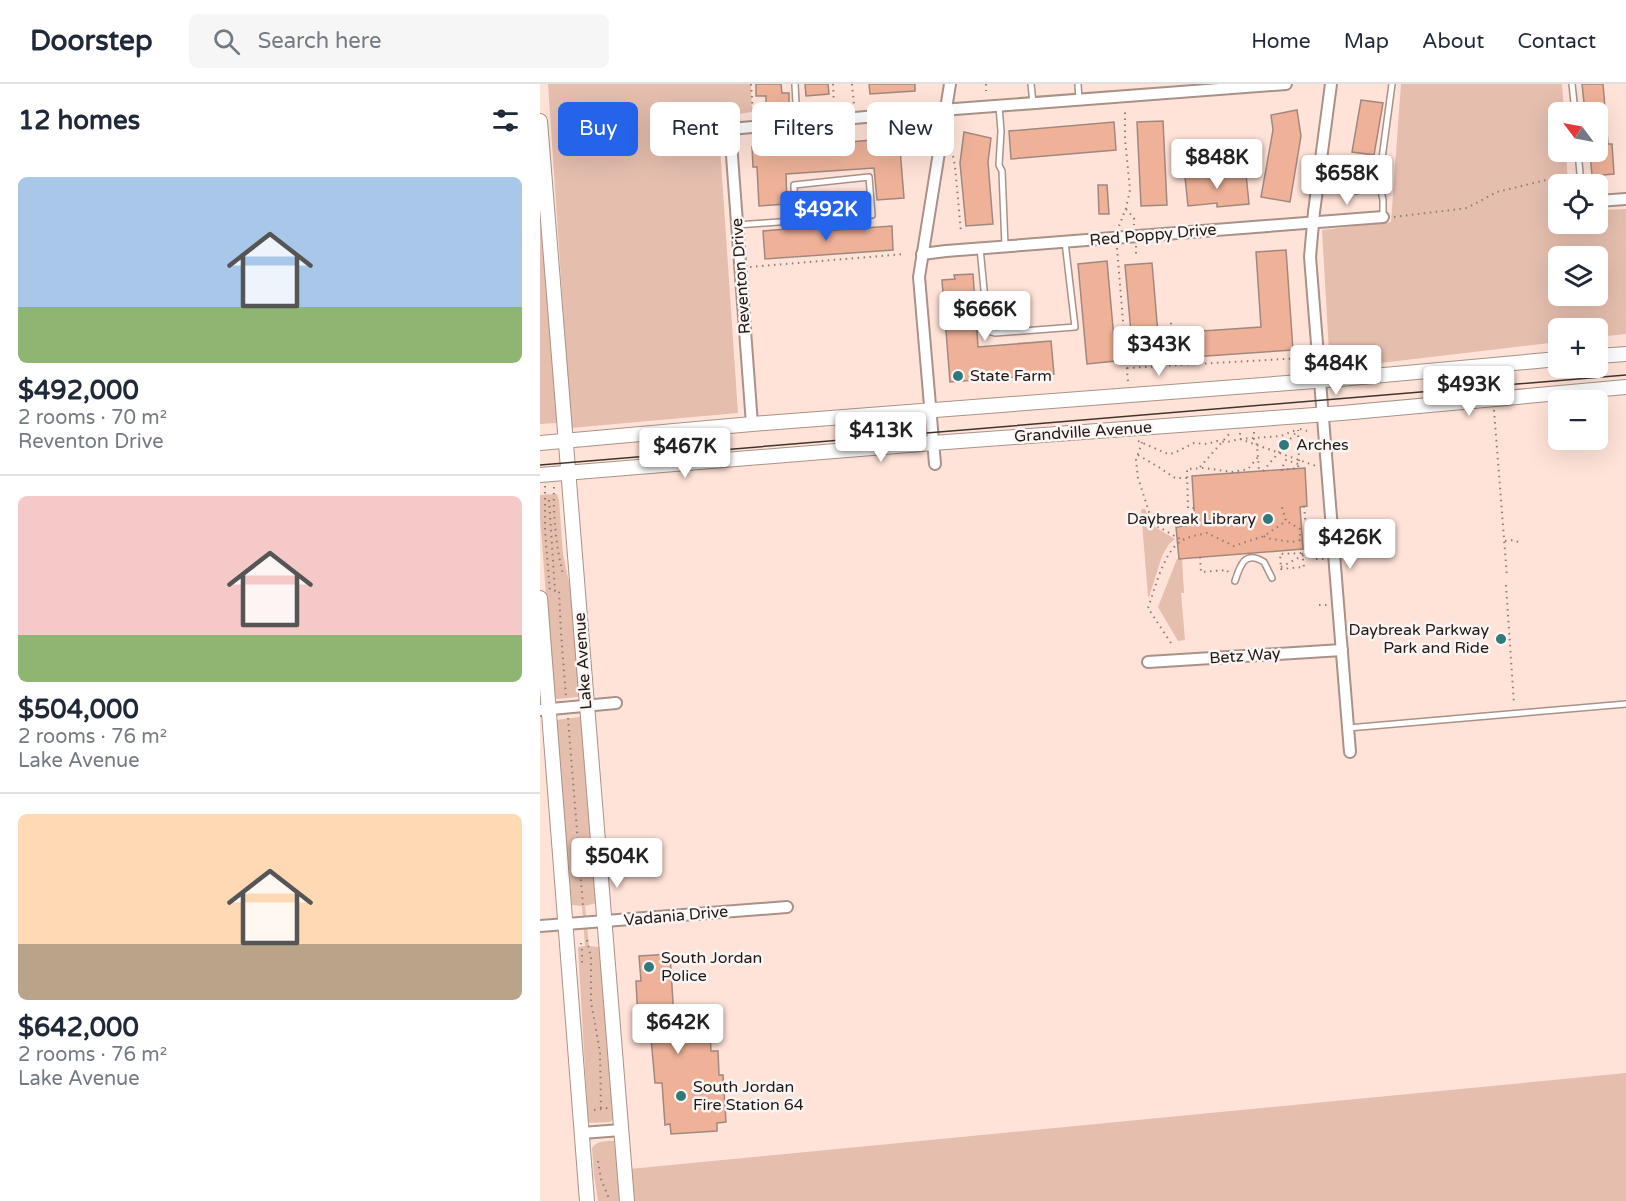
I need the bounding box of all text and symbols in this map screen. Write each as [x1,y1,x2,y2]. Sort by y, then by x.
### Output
search box [189,14,609,68]
text: Doorstep [30,24,153,58]
icon: search [210,25,243,58]
text: Search here [258,28,381,54]
text: Home [1251,29,1311,54]
text: Map [1344,29,1389,54]
text: About [1422,29,1484,54]
text: Contact [1517,29,1596,54]
chip: Buy [558,102,638,156]
chip: Rent [650,102,740,156]
chip: Filters [752,102,855,156]
chip: New [867,102,954,156]
north arrow [1548,102,1608,162]
map controls [1548,102,1608,450]
icon: filters [489,104,522,137]
text: 12 homes [18,105,140,136]
pin: $848K [1175,139,1259,190]
text: $848K [1185,146,1249,170]
pin: $658K [1305,155,1389,206]
text: $658K [1315,162,1379,186]
button: locate [1548,174,1608,234]
pin: $492K [784,191,868,242]
text: $492K [794,198,858,222]
icon: home [216,216,324,324]
street label: Reventon Drive [727,217,755,335]
street label: Red Poppy Drive [1089,219,1217,251]
button: layers [1548,246,1608,306]
pin: $666K [943,291,1027,342]
text: $666K [953,298,1017,322]
button: + [1548,318,1608,378]
pin: $343K [1117,326,1201,377]
text: $343K [1127,333,1191,357]
pin: $484K [1294,345,1378,396]
text: $484K [1304,352,1368,376]
place label: State Farm [970,366,1052,386]
pin: $493K [1427,366,1511,417]
marker: State Farm [951,369,965,383]
text: $493K [1437,373,1501,397]
text: $492,000 [18,375,139,406]
button: − [1548,390,1608,450]
text: 2 rooms · 70 m² [18,406,167,430]
pin: $413K [839,412,923,463]
street label: Grandville Avenue [1013,417,1153,447]
text: $413K [849,419,913,443]
pin: $467K [643,428,727,479]
text: Reventon Drive [18,430,163,454]
text: $467K [653,435,717,459]
place label: Arches [1296,435,1349,455]
marker: Arches [1277,438,1291,452]
place label: Daybreak Library [1127,509,1256,529]
marker: Daybreak Library [1261,512,1275,526]
pin: $426K [1308,519,1392,570]
text: $426K [1318,526,1382,550]
icon: home [216,535,324,643]
street label: Lake Avenue [570,612,596,710]
place label: Daybreak Parkway Park and Ride [1349,620,1489,658]
marker: Daybreak Parkway Park and Ride [1494,632,1508,646]
street label: Betz Way [1209,644,1282,668]
text: $504,000 [18,694,139,725]
text: 2 rooms · 76 m² [18,725,167,749]
text: Lake Avenue [18,749,140,773]
pin: $504K [575,838,659,889]
text: $504K [585,845,649,869]
icon: home [216,853,324,961]
street label: Vadania Drive [623,901,729,931]
place label: South Jordan Police [661,948,762,986]
marker: South Jordan Police [642,960,656,974]
pin: $642K [636,1004,720,1055]
text: $642K [646,1011,710,1035]
text: $642,000 [18,1012,139,1043]
text: 2 rooms · 76 m² [18,1043,167,1067]
text: Lake Avenue [18,1067,140,1091]
place label: South Jordan Fire Station 64 [693,1077,804,1115]
marker: South Jordan Fire Station 64 [674,1089,688,1103]

